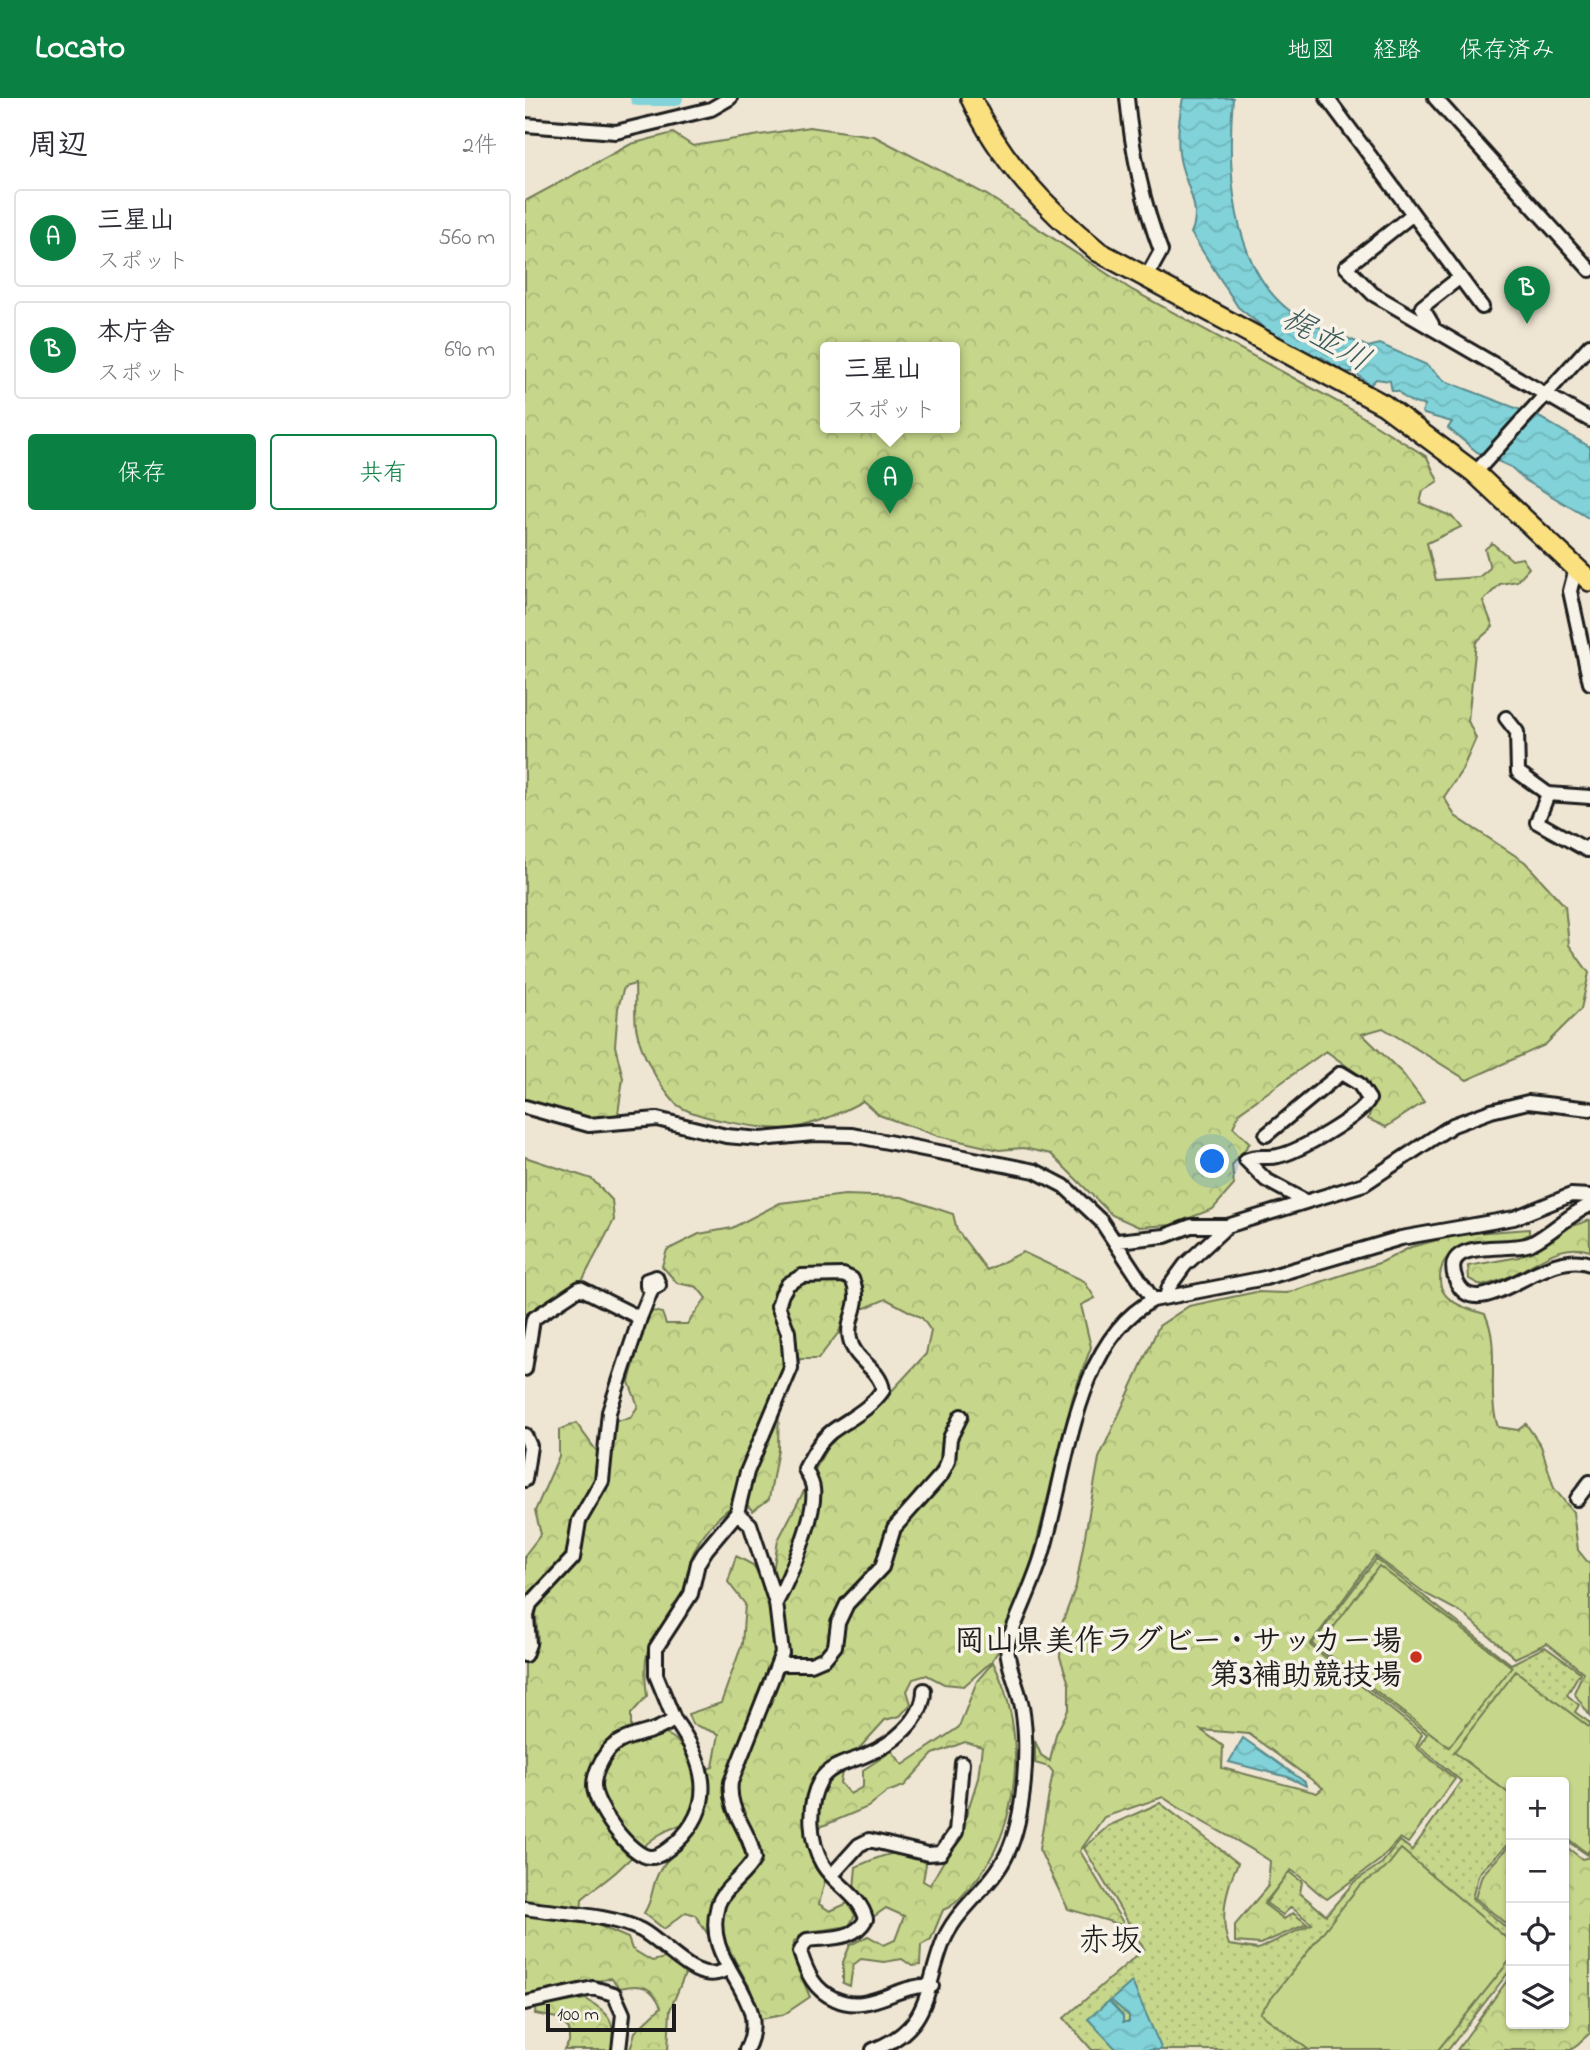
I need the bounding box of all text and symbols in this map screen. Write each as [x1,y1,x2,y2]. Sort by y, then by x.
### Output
text: Locato [35,25,125,73]
text: 地図 [1287,34,1335,69]
text: 経路 [1373,34,1421,69]
text: 保存済み [1459,34,1555,69]
text: 周辺 [28,125,88,169]
text: 2件 [463,130,497,163]
text: 三星山 [97,203,175,241]
text: A [46,222,60,255]
text: 560 m [438,222,495,255]
text: スポット [97,246,189,279]
pin: B [1504,266,1550,324]
water label: 梶並川 [1272,297,1379,385]
text: 本庁舎 [97,315,175,353]
text: B [45,334,61,367]
text: 690 m [444,334,495,367]
popup [820,342,960,433]
text: 三星山 [844,352,922,390]
text: スポット [97,358,189,391]
text: スポット [844,395,936,428]
button: 保存 [28,434,256,510]
button: 共有 [270,434,497,510]
pin: A [867,456,913,514]
your location [1195,1144,1229,1178]
place label: 岡山県美作ラグビー・サッカー場 第3補助競技場 [954,1621,1402,1699]
marker: 岡山県美作ラグビー・サッカー場 第3補助競技場 [1408,1649,1424,1665]
map controls [1506,1777,1569,2029]
button: + [1506,1777,1569,1840]
button: − [1506,1840,1569,1903]
button: locate [1506,1903,1569,1966]
district label: 赤坂 [1078,1919,1142,1966]
button: layers [1506,1966,1569,2029]
scale bar [546,2001,675,2033]
text: 100 m [557,2002,599,2029]

